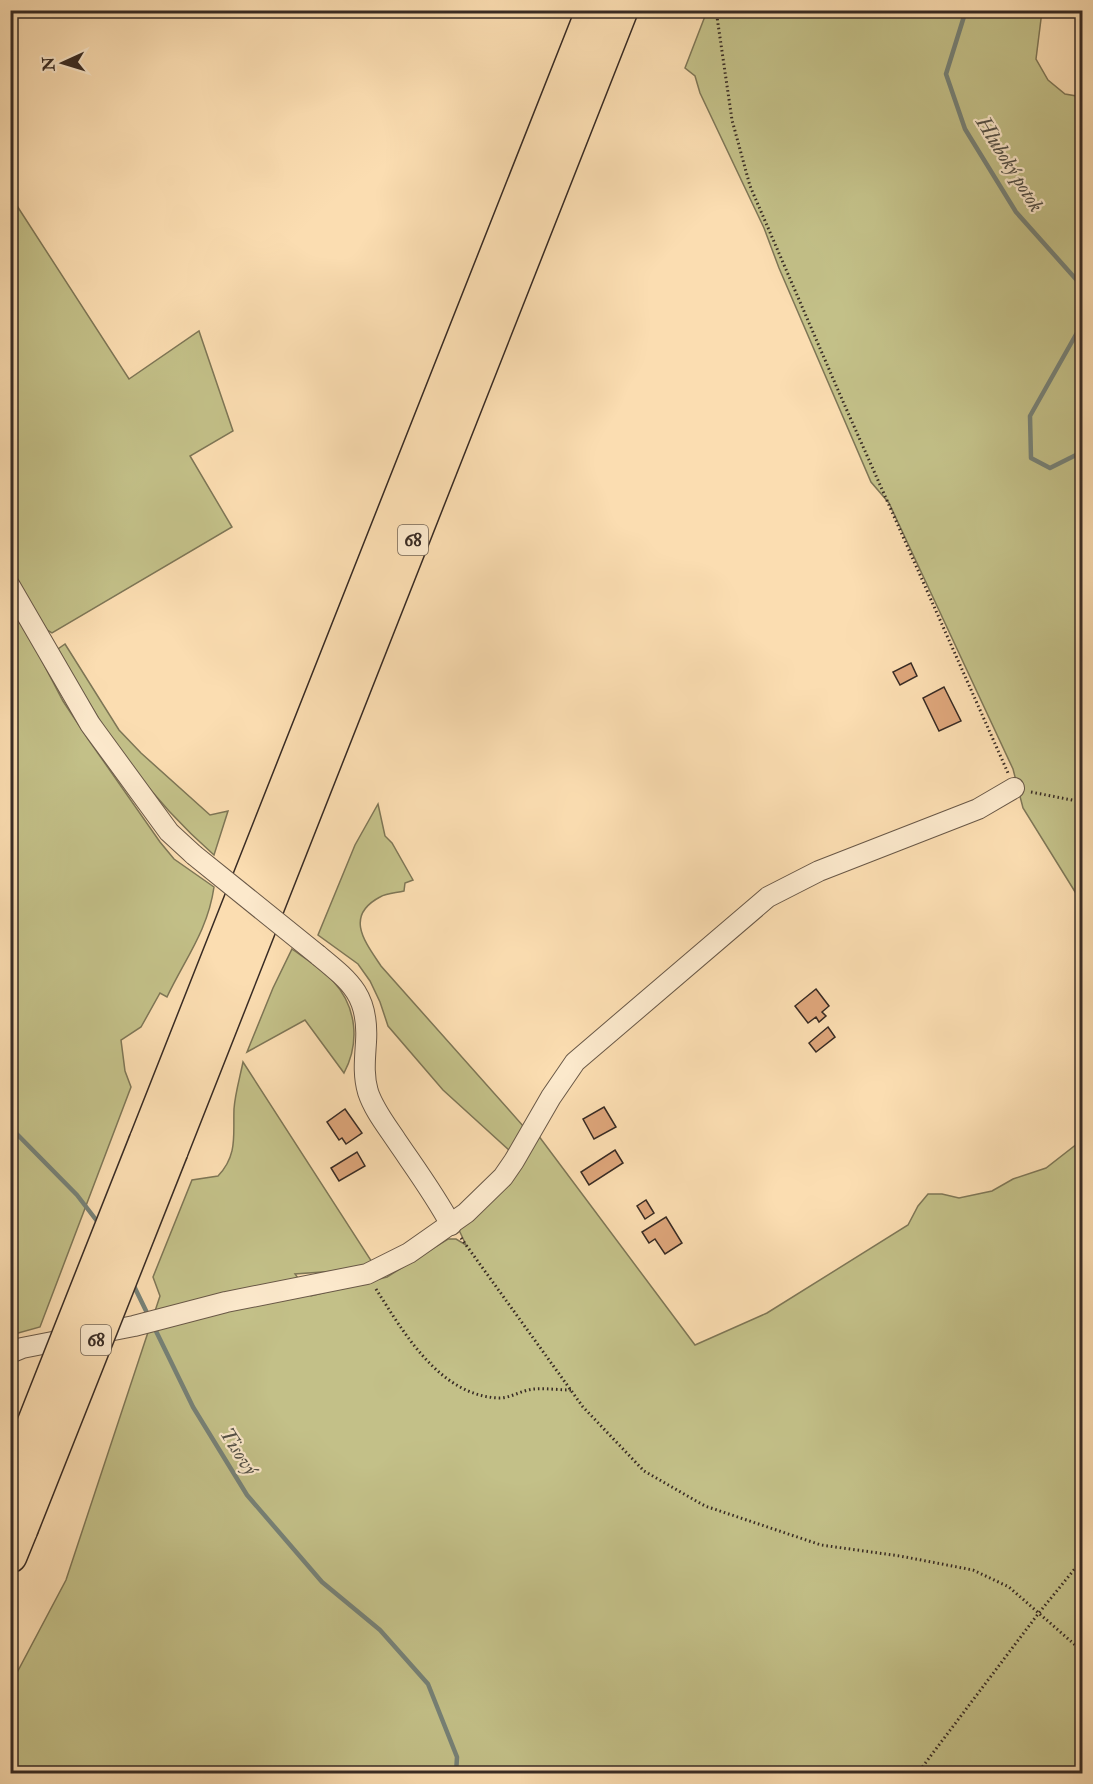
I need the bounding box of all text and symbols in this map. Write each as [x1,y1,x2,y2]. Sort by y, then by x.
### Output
north arrow [33,33,93,93]
text: N [39,55,60,73]
water label: Hluboký potok [969,110,1050,217]
road number: 68 [398,525,428,555]
road number: 68 [81,1325,111,1355]
water label: Tisový [214,1422,265,1482]

